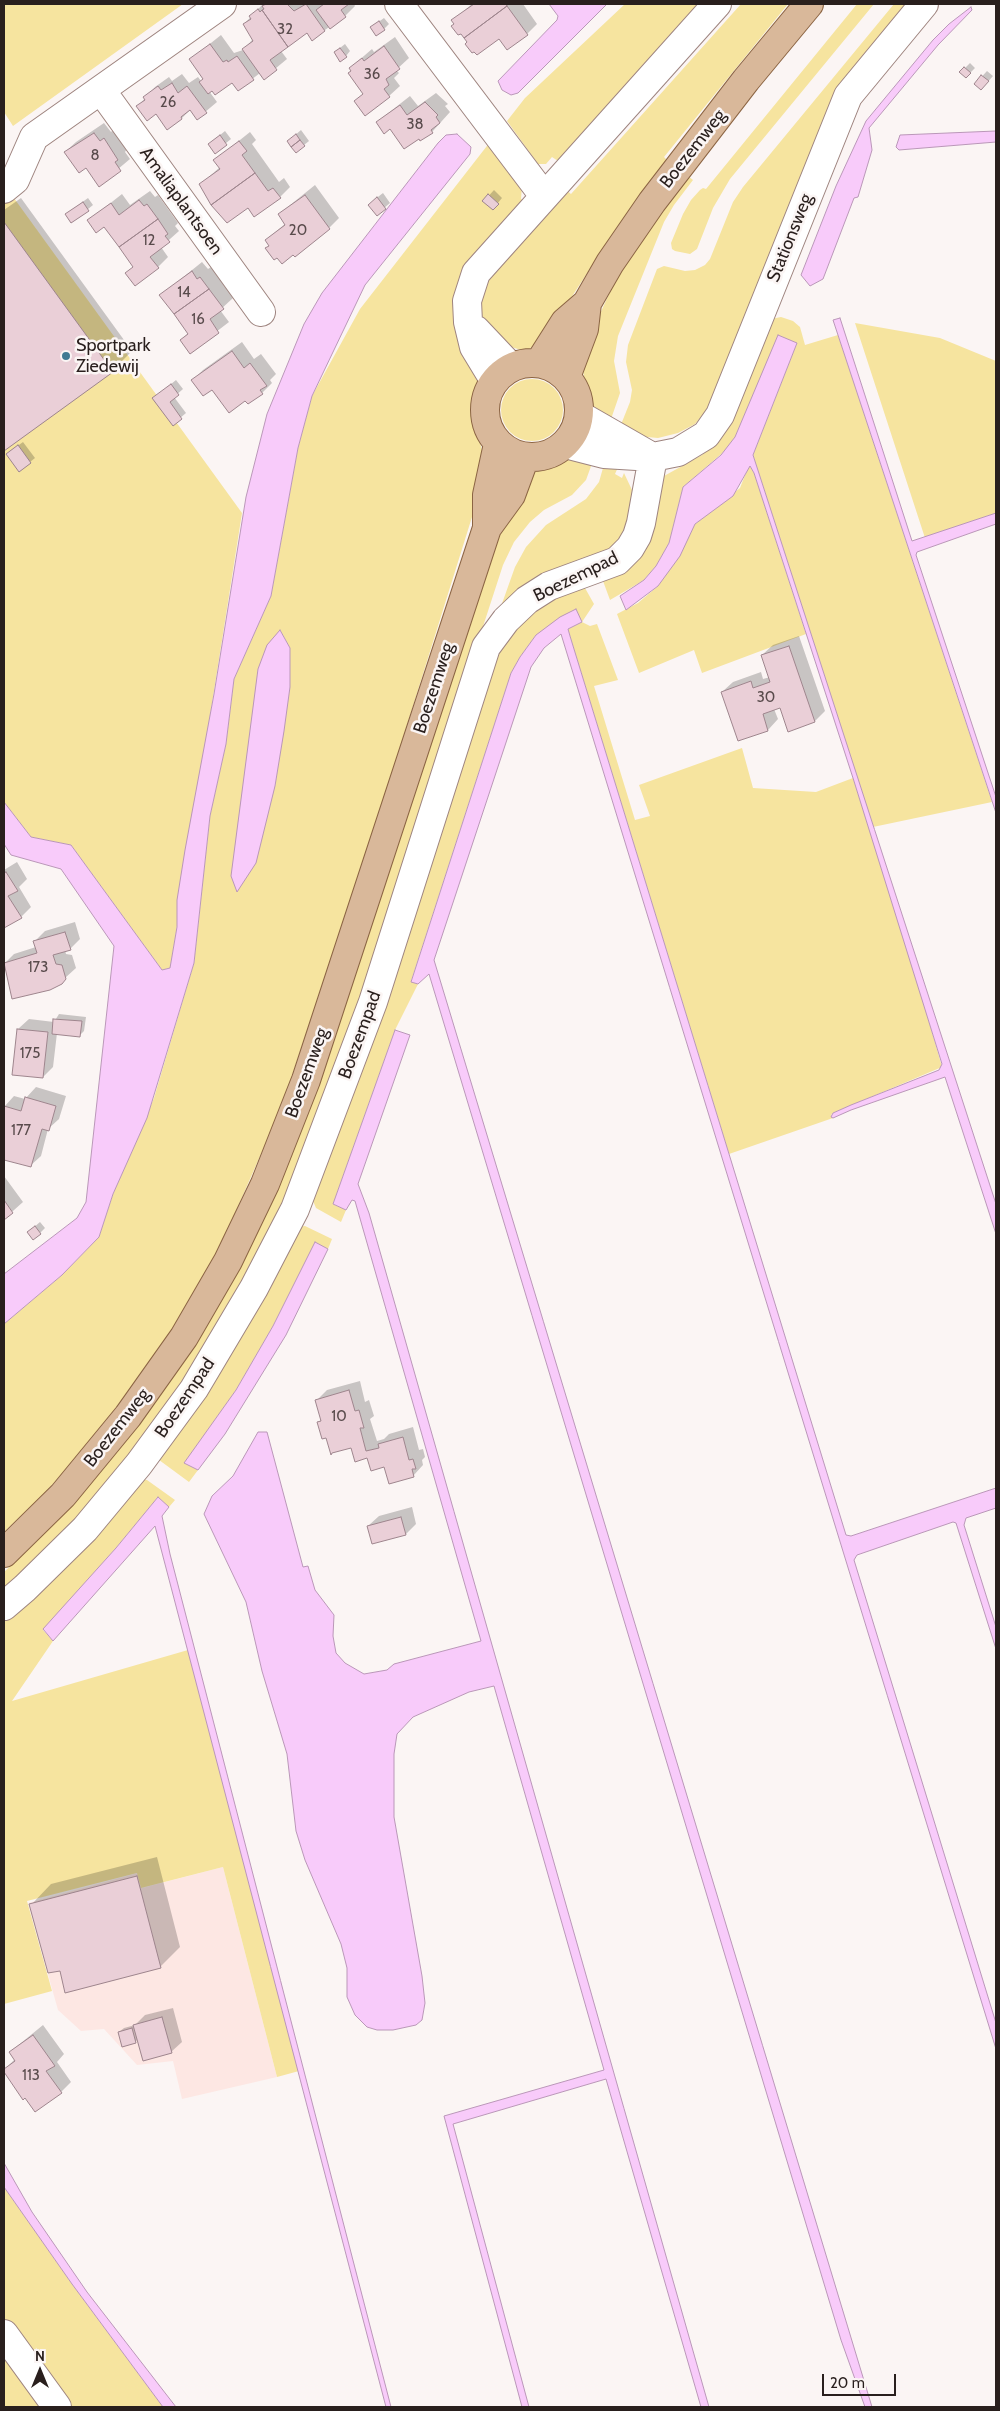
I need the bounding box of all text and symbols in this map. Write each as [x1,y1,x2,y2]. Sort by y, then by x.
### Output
house number: 32 [277,21,293,39]
house number: 36 [364,66,380,84]
house number: 26 [160,94,176,112]
street label: Boezemweg [656,105,730,193]
house number: 38 [406,116,424,134]
street label: Amaliaplantsoen [135,143,227,259]
house number: 8 [90,147,100,165]
street label: Stationsweg [763,191,817,285]
house number: 20 [289,222,307,240]
house number: 12 [143,232,155,250]
house number: 14 [177,284,191,302]
house number: 16 [191,311,205,329]
place label: Sportpark Ziedewij [76,335,151,378]
marker: Sportpark Ziedewij [60,350,72,362]
street label: Boezempad [530,547,622,607]
street label: Boezemweg [409,640,459,736]
house number: 30 [757,689,775,707]
house number: 173 [28,959,48,977]
street label: Boezempad [334,988,386,1082]
street label: Boezemweg [281,1025,333,1121]
house number: 175 [20,1045,40,1063]
house number: 177 [11,1122,31,1140]
street label: Boezempad [150,1354,220,1442]
street label: Boezemweg [80,1384,154,1472]
house number: 10 [331,1408,347,1426]
house number: 113 [22,2067,40,2085]
north arrow [15,2346,65,2396]
text: N [35,2347,45,2365]
scale bar [825,2364,899,2396]
text: 20 m [830,2374,865,2392]

